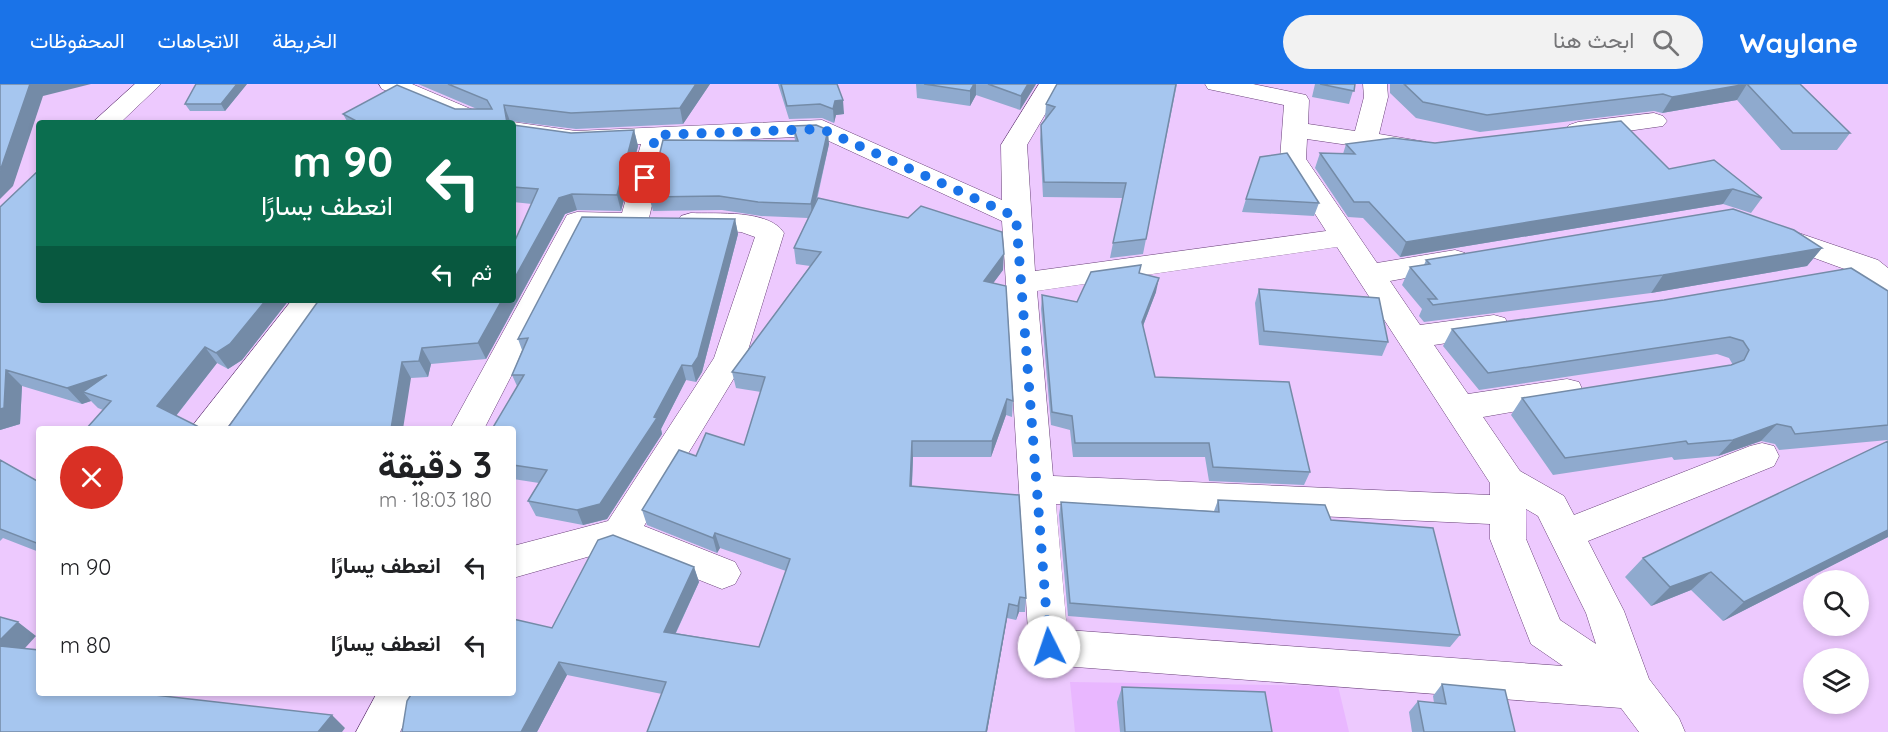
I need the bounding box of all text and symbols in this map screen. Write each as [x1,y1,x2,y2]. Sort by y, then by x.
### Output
search box [1283,15,1703,69]
text: Waylane [1739,25,1858,60]
text: ابحث هنا [1553,26,1634,54]
icon: search [1649,26,1682,59]
text: المحفوظات [30,27,125,53]
text: الاتجاهات [158,27,239,53]
text: الخريطة [272,27,337,53]
text: 90 m [293,135,393,188]
icon: left [414,144,492,222]
pin [619,152,670,203]
icon: arrive [628,161,661,194]
text: انعطف يسارًا [261,188,393,222]
icon: left [426,258,459,291]
text: ثم [471,258,492,286]
text: 3 دقيقة [378,442,492,487]
button: close [60,446,123,509]
text: 180 m · 18:03 [379,487,492,512]
text: انعطف يسارًا [331,551,441,579]
icon: left [459,551,492,584]
text: 90 m [60,553,111,581]
map controls [1803,570,1869,714]
button: search [1803,570,1869,636]
position arrow [1017,615,1081,679]
text: انعطف يسارًا [331,629,441,657]
icon: left [459,629,492,662]
text: 80 m [60,631,111,659]
button: layers [1803,648,1869,714]

